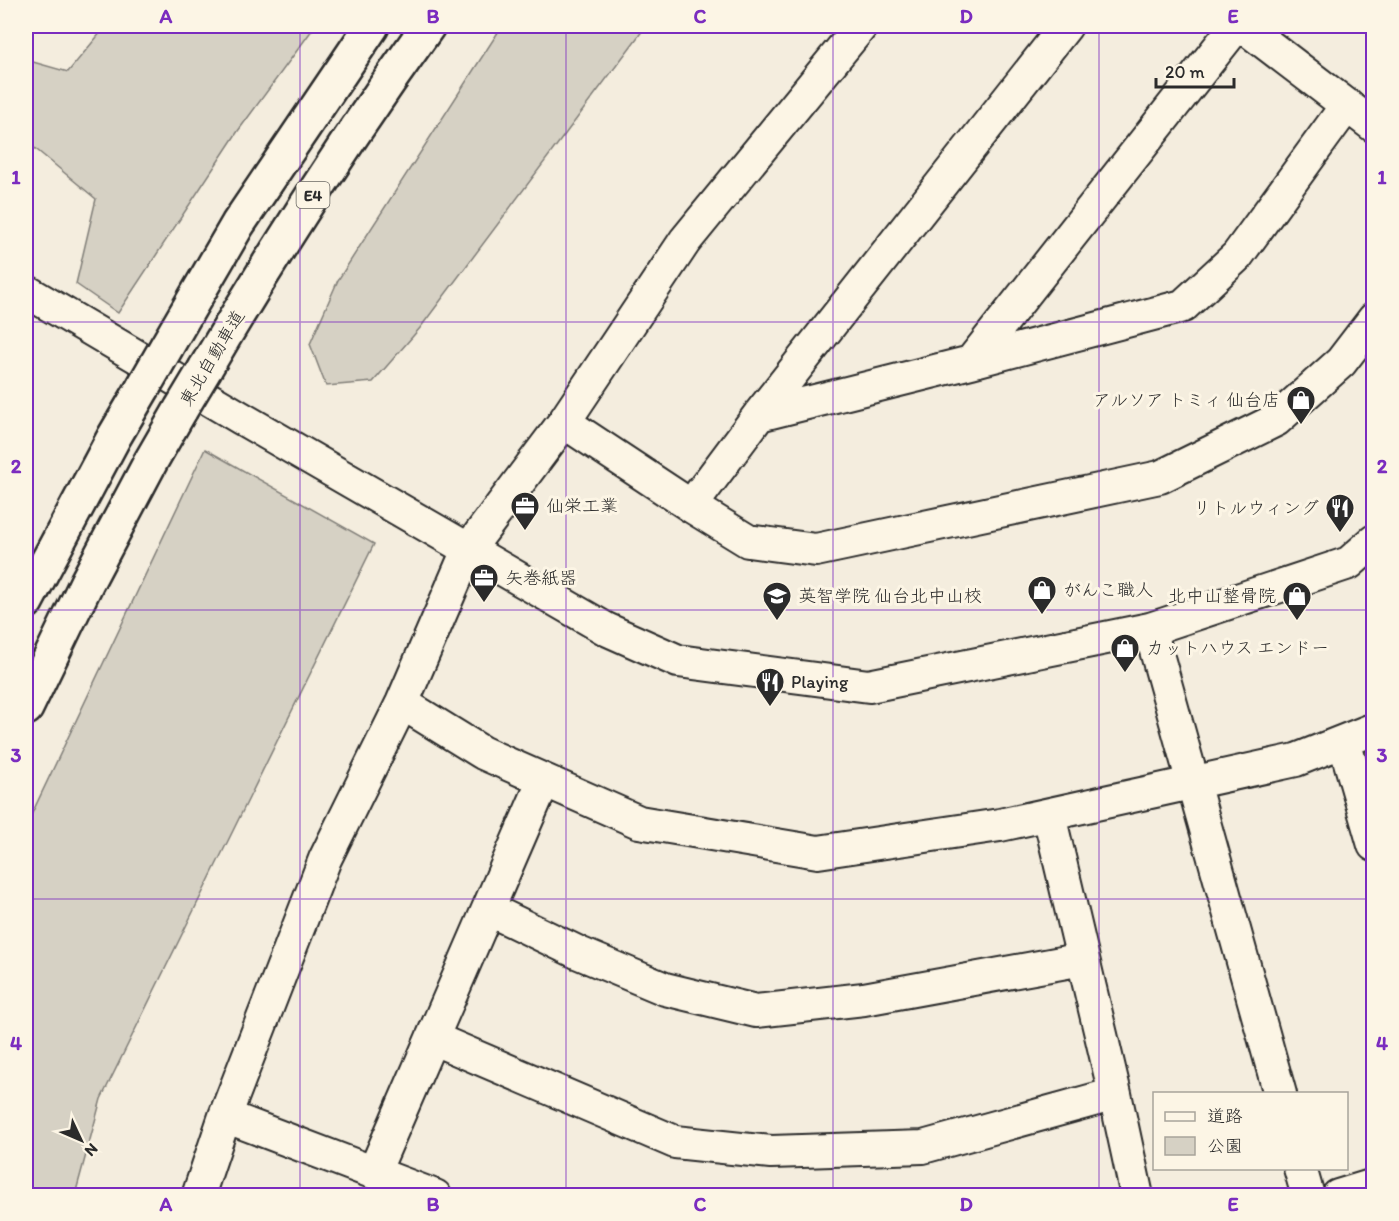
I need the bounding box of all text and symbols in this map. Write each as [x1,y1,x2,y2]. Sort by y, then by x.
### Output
text: A [159,4,173,28]
text: B [427,4,440,28]
text: C [694,4,707,28]
text: D [959,4,973,28]
text: E [1227,4,1239,28]
scale bar [1156,51,1234,89]
text: 20 m [1165,61,1205,83]
text: 1 [11,165,21,189]
text: 1 [1377,165,1387,189]
road number: E4 [296,182,330,208]
street label: 東北自動車道 [175,306,249,410]
shop icon: アルソア トミィ 仙台店 [1285,384,1317,426]
place label: アルソア トミィ 仙台店 [1093,389,1280,411]
text: 2 [11,454,22,478]
text: 2 [1377,454,1388,478]
office icon: 仙栄工業 [509,490,541,532]
restaurant icon: リトルウィング [1324,492,1356,534]
place label: 仙栄工業 [546,495,618,517]
place label: リトルウィング [1193,497,1319,519]
office icon: 矢巻紙器 [468,562,500,604]
place label: 矢巻紙器 [505,567,577,589]
shop icon: がんこ職人 [1026,574,1058,616]
place label: がんこ職人 [1063,579,1153,601]
school or university icon: 英智学院 仙台北中山校 [761,580,793,622]
shop icon: 北中山整骨院 [1281,580,1313,622]
place label: 英智学院 仙台北中山校 [798,585,982,607]
place label: 北中山整骨院 [1168,585,1276,607]
shop icon: カットハウス エンドー [1109,632,1141,674]
place label: カットハウス エンドー [1146,637,1329,659]
restaurant icon: Playing [754,666,786,708]
place label: Playing [791,671,849,693]
text: 3 [11,743,22,767]
text: 3 [1377,743,1388,767]
text: 4 [10,1031,22,1055]
text: 4 [1376,1031,1388,1055]
legend [1153,1092,1348,1170]
text: 道路 [1207,1105,1243,1127]
north arrow [51,1110,111,1170]
text: 公園 [1207,1135,1243,1157]
text: N [81,1140,102,1161]
text: A [159,1192,173,1216]
text: B [427,1192,440,1216]
text: C [694,1192,707,1216]
text: D [959,1192,973,1216]
text: E [1227,1192,1239,1216]

